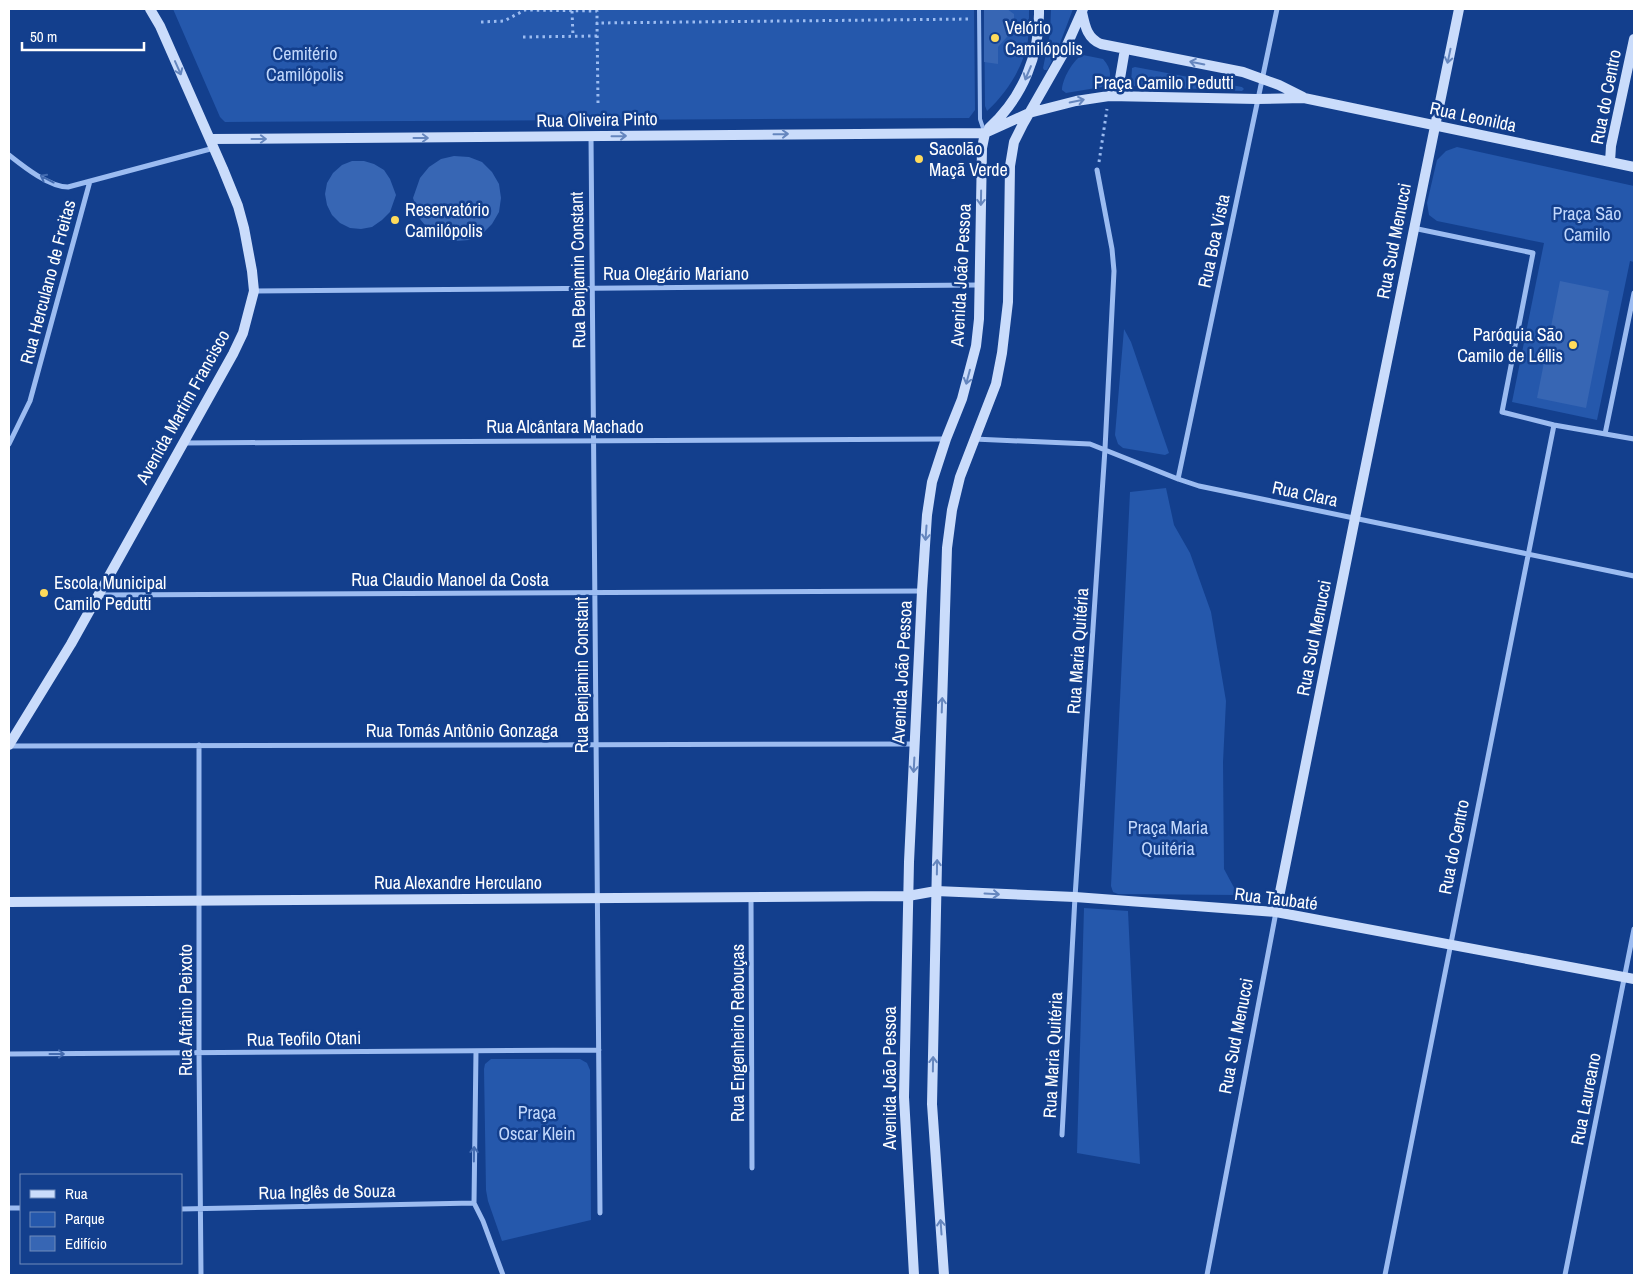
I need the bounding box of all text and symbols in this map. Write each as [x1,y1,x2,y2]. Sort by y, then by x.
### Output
place label: Velório Camilópolis [1005,15,1083,61]
scale bar [22,20,145,52]
text: 50 m [30,26,57,47]
marker: Velório Camilópolis [989,32,1001,44]
park label: Cemitério Camilópolis [266,41,344,87]
street label: Rua do Centro [1584,47,1627,146]
one-way arrow [1443,48,1453,64]
one-way arrow [1190,58,1206,67]
one-way arrow [174,60,184,75]
one-way arrow [1022,65,1032,80]
street label: Praça Camilo Pedutti [1094,70,1234,95]
street label: Rua Leonilda [1428,95,1519,138]
one-way arrow [1068,96,1084,106]
street label: Rua Oliveira Pinto [536,106,658,133]
one-way arrow [772,129,789,139]
one-way arrow [610,131,626,141]
one-way arrow [412,133,429,143]
one-way arrow [250,134,266,144]
place label: Sacolão Maçã Verde [929,136,1008,182]
marker: Sacolão Maçã Verde [913,153,925,165]
one-way arrow [40,174,54,184]
street label: Rua Sud Menucci [1370,181,1417,301]
one-way arrow [976,190,986,206]
street label: Rua Benjamin Constant [564,191,591,349]
street label: Rua Boa Vista [1191,192,1236,290]
street label: Rua Herculano de Freitas [14,197,81,367]
place label: Reservatório Camilópolis [405,197,490,243]
park label: Praça São Camilo [1553,201,1621,247]
street label: Avenida João Pessoa [944,203,977,348]
marker: Reservatório Camilópolis [389,214,401,226]
street label: Rua Olegário Mariano [603,261,749,286]
place label: Paróquia São Camilo de Léllis [1457,322,1563,368]
street label: Avenida Martim Francisco [129,325,235,489]
marker: Paróquia São Camilo de Léllis [1567,339,1579,351]
one-way arrow [963,369,972,385]
street label: Rua Alcântara Machado [486,414,644,439]
street label: Rua Clara [1270,474,1340,513]
one-way arrow [921,525,930,541]
street label: Rua Claudio Manoel da Costa [351,567,549,592]
place label: Escola Municipal Camilo Pedutti [54,570,166,616]
street label: Rua Sud Menucci [1290,578,1337,698]
marker: Escola Municipal Camilo Pedutti [38,587,50,599]
street label: Rua Maria Quitéria [1061,587,1094,715]
street label: Rua Benjamin Constant [569,597,594,753]
street label: Avenida João Pessoa [885,600,918,745]
one-way arrow [937,697,946,713]
street label: Rua Tomás Antônio Gonzaga [366,718,558,743]
one-way arrow [909,757,918,773]
street label: Rua do Centro [1432,797,1475,896]
park label: Praça Maria Quitéria [1128,815,1208,861]
one-way arrow [932,859,941,875]
street label: Rua Alexandre Herculano [374,870,542,895]
street label: Rua Taubaté [1233,881,1319,916]
one-way arrow [983,889,999,898]
street label: Rua Afrânio Peixoto [173,944,198,1076]
street label: Rua Engenheiro Rebouças [725,944,750,1122]
street label: Rua Sud Menucci [1212,976,1259,1096]
street label: Rua Maria Quitéria [1037,991,1068,1119]
street label: Avenida João Pessoa [877,1006,902,1151]
street label: Rua Teofilo Otani [246,1025,362,1052]
one-way arrow [49,1049,65,1059]
street label: Rua Laureano [1564,1051,1607,1147]
one-way arrow [928,1057,938,1073]
park label: Praça Oscar Klein [498,1100,576,1146]
one-way arrow [469,1147,479,1163]
legend [20,1174,182,1264]
street label: Rua Inglês de Souza [258,1178,396,1205]
text: Rua [65,1183,88,1204]
text: Parque [65,1208,105,1229]
one-way arrow [936,1219,945,1235]
text: Edifício [65,1233,107,1254]

